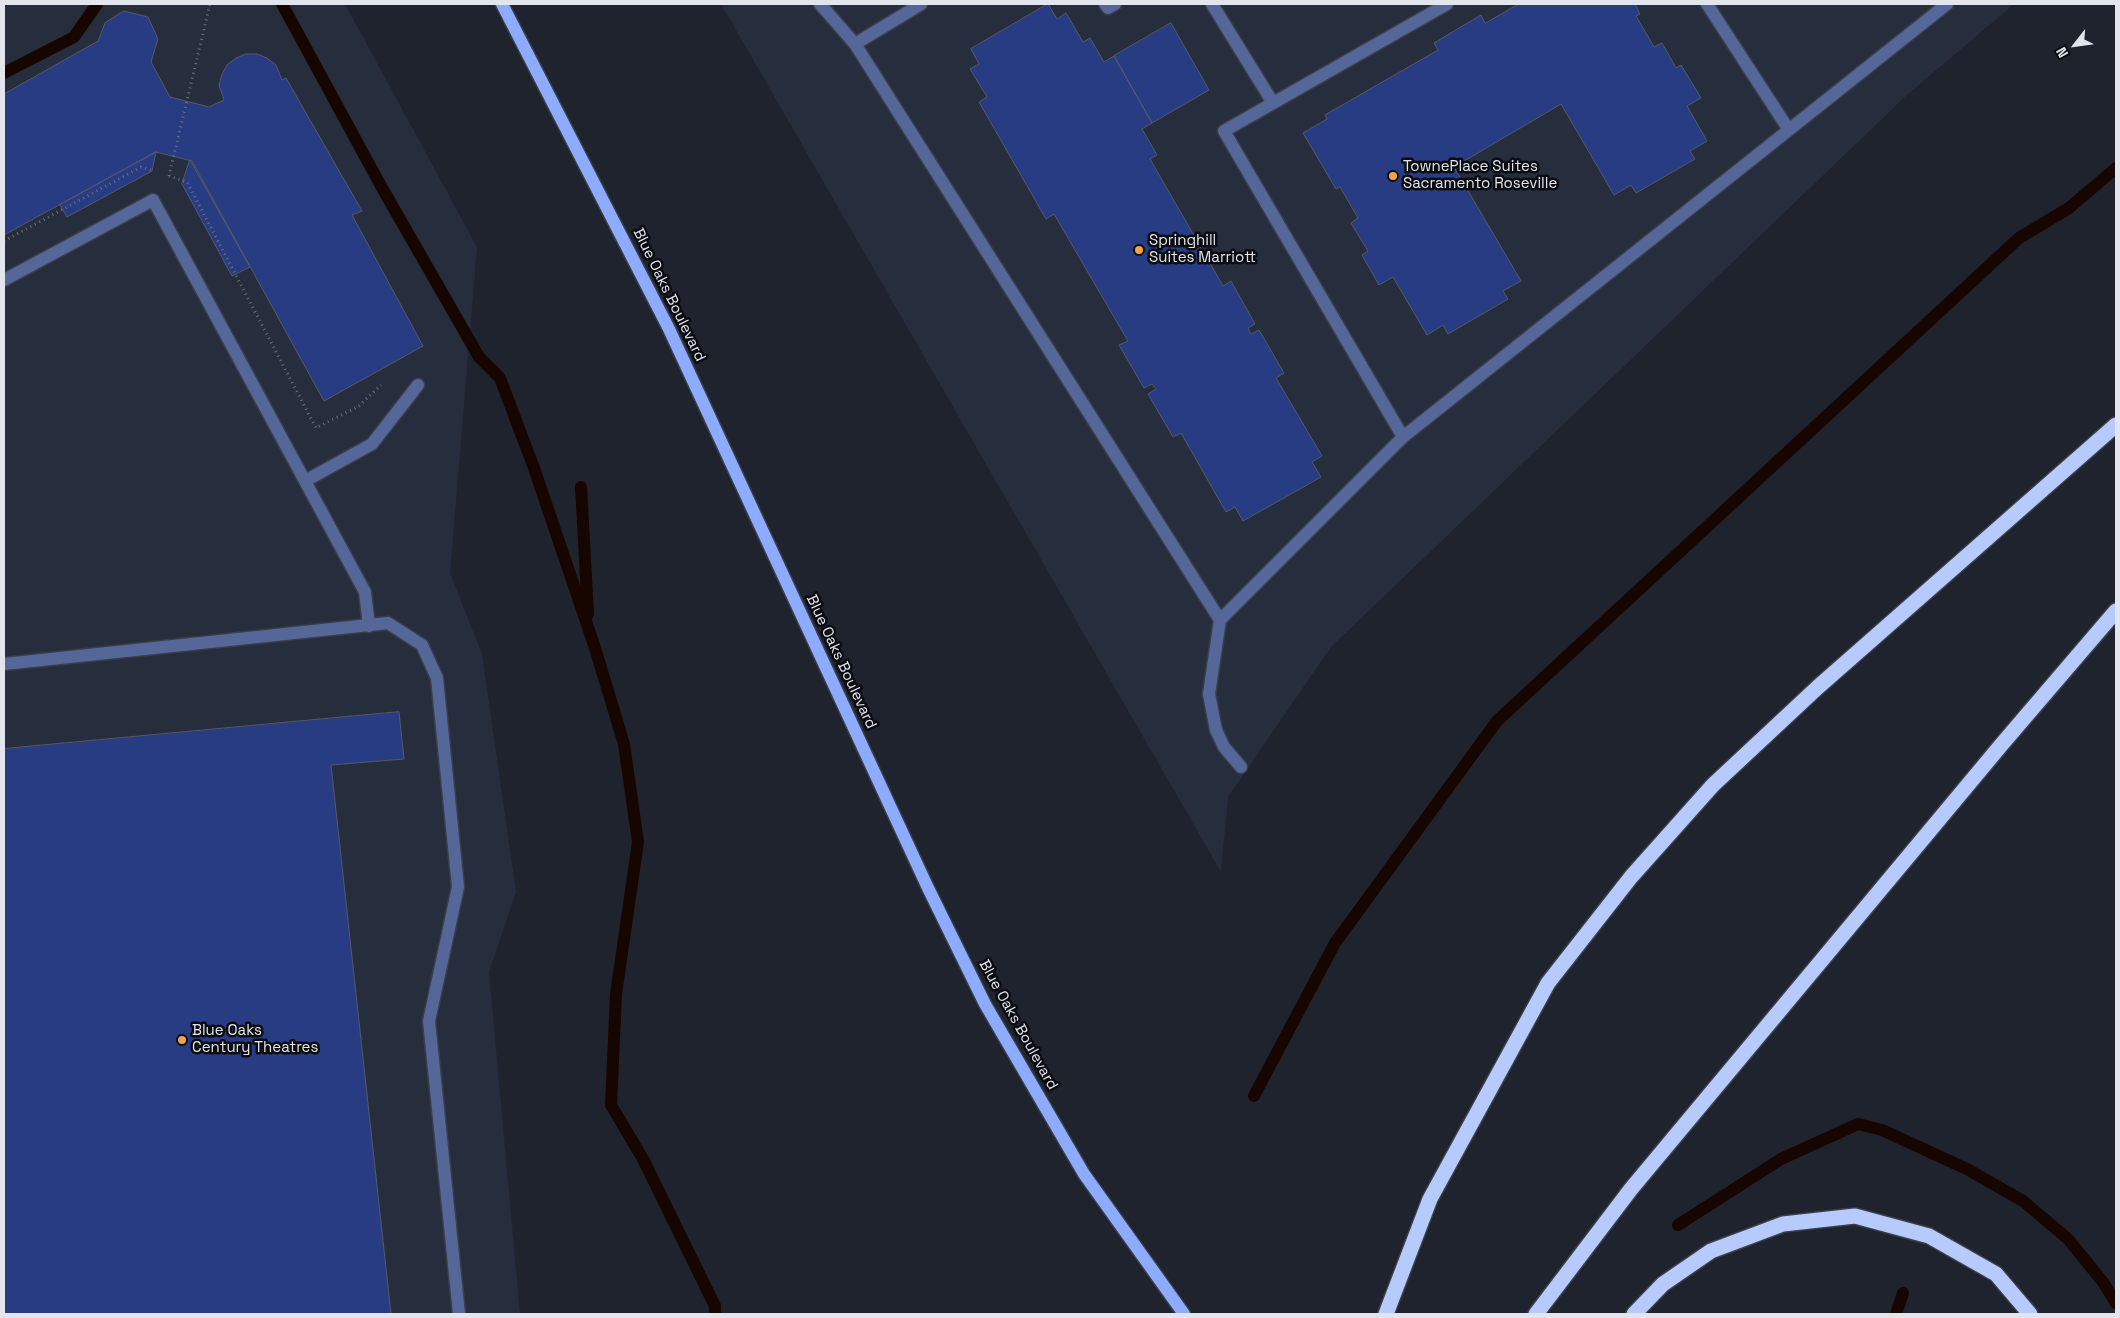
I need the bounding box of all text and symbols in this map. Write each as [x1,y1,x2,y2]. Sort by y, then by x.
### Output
north arrow [2050,20,2100,70]
text: N [2052,44,2072,61]
place label: TownePlace Suites Sacramento Roseville [1403,158,1557,193]
marker: TownePlace Suites Sacramento Roseville [1387,170,1399,182]
street label: Blue Oaks Boulevard [629,225,709,365]
place label: Springhill Suites Marriott [1149,232,1256,267]
marker: Springhill Suites Marriott [1133,244,1145,256]
street label: Blue Oaks Boulevard [802,592,880,732]
street label: Blue Oaks Boulevard [975,957,1061,1093]
place label: Blue Oaks Century Theatres [192,1022,318,1057]
marker: Blue Oaks Century Theatres [176,1034,188,1046]

